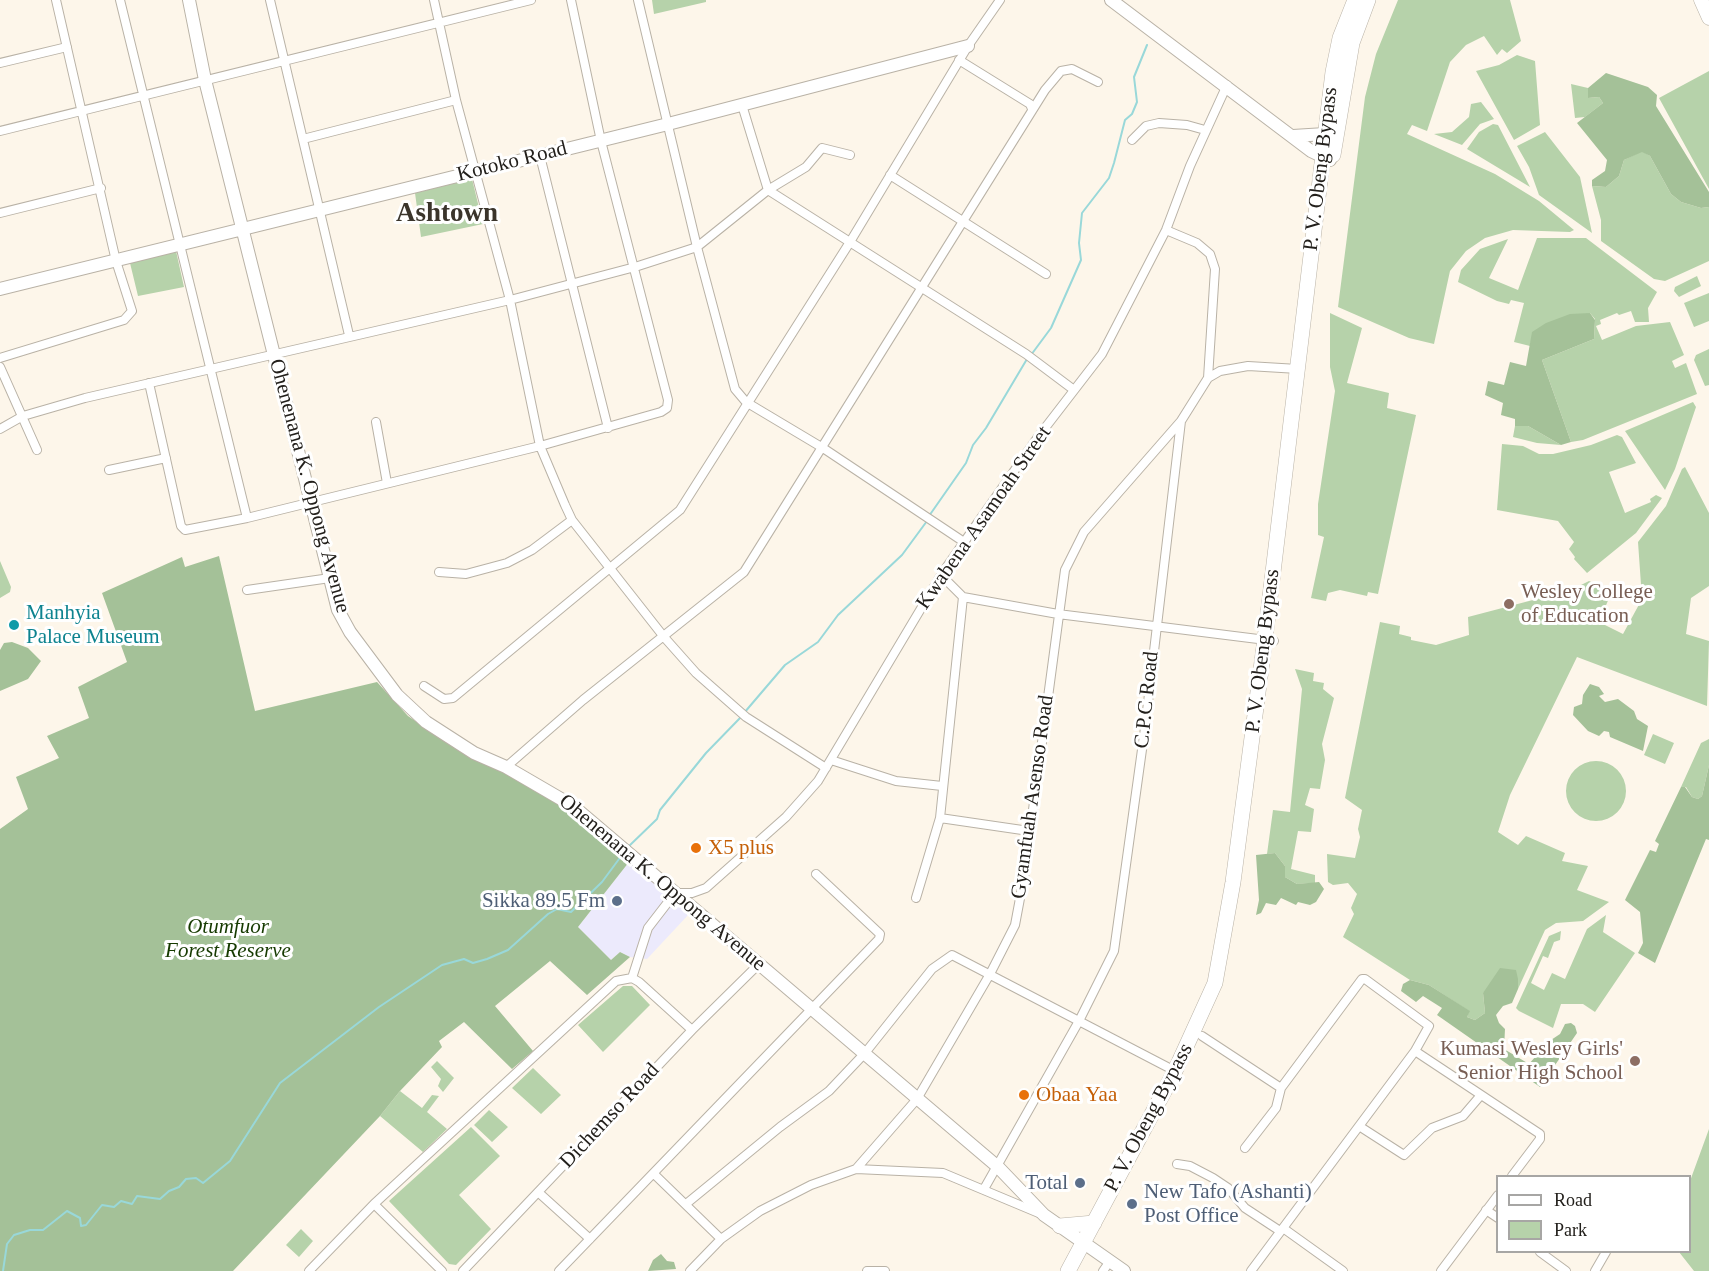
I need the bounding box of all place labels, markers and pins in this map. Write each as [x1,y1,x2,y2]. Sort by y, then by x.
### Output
place label: Wesley College of Education [1521,579,1653,629]
marker: Wesley College of Education [1502,597,1516,611]
place label: Manhyia Palace Museum [26,600,160,650]
marker: Manhyia Palace Museum [7,618,21,632]
place label: X5 plus [708,835,774,861]
marker: X5 plus [689,841,703,855]
place label: Sikka 89.5 Fm [482,888,605,914]
marker: Sikka 89.5 Fm [610,894,624,908]
place label: Kumasi Wesley Girls' Senior High School [1440,1036,1623,1086]
marker: Kumasi Wesley Girls' Senior High School [1628,1054,1642,1068]
place label: Obaa Yaa [1036,1082,1117,1108]
marker: Obaa Yaa [1017,1088,1031,1102]
place label: Total [1025,1170,1068,1196]
marker: Total [1073,1176,1087,1190]
place label: New Tafo (Ashanti) Post Office [1144,1179,1312,1229]
marker: New Tafo (Ashanti) Post Office [1125,1197,1139,1211]

